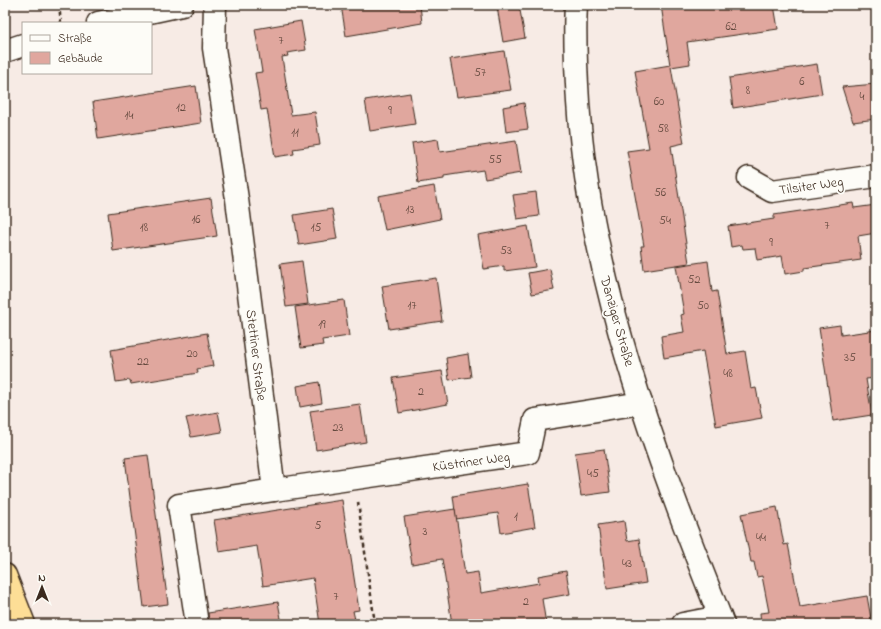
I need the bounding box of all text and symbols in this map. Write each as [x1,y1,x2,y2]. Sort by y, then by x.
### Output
house number: 62 [725,18,737,36]
legend [22,22,152,74]
text: Straße [58,30,92,48]
house number: 7 [279,32,284,50]
text: Gebäude [58,50,103,68]
house number: 57 [474,64,486,82]
house number: 6 [799,73,805,91]
house number: 8 [746,82,751,100]
house number: 4 [860,88,865,106]
house number: 60 [654,93,664,111]
house number: 12 [176,99,186,117]
house number: 9 [388,102,392,120]
house number: 14 [125,107,133,125]
house number: 58 [657,120,669,138]
house number: 11 [291,124,299,142]
house number: 55 [488,151,502,169]
street label: Tilsiter Weg [778,172,845,202]
house number: 56 [654,184,667,202]
house number: 13 [406,201,414,219]
house number: 16 [191,211,201,229]
house number: 54 [659,212,671,230]
house number: 7 [825,217,830,235]
house number: 18 [140,219,149,237]
house number: 15 [311,219,321,237]
house number: 9 [769,234,773,252]
house number: 53 [500,242,512,260]
house number: 52 [688,271,700,289]
street label: Danziger Straße [592,273,640,370]
house number: 17 [408,297,416,315]
house number: 50 [697,297,709,315]
street label: Stettiner Straße [239,308,272,403]
house number: 19 [318,316,326,334]
house number: 20 [186,345,198,363]
house number: 35 [844,349,856,367]
house number: 22 [137,353,149,371]
house number: 48 [723,365,733,383]
house number: 2 [418,383,424,401]
house number: 23 [333,419,344,437]
street label: Küstriner Weg [431,447,511,479]
house number: 45 [587,465,599,483]
house number: 1 [514,508,518,526]
house number: 5 [315,517,322,535]
house number: 3 [423,523,428,541]
house number: 44 [756,529,766,547]
house number: 43 [622,555,632,573]
north arrow [22,567,62,607]
text: N [38,570,46,586]
house number: 7 [334,588,339,606]
house number: 2 [523,593,529,611]

